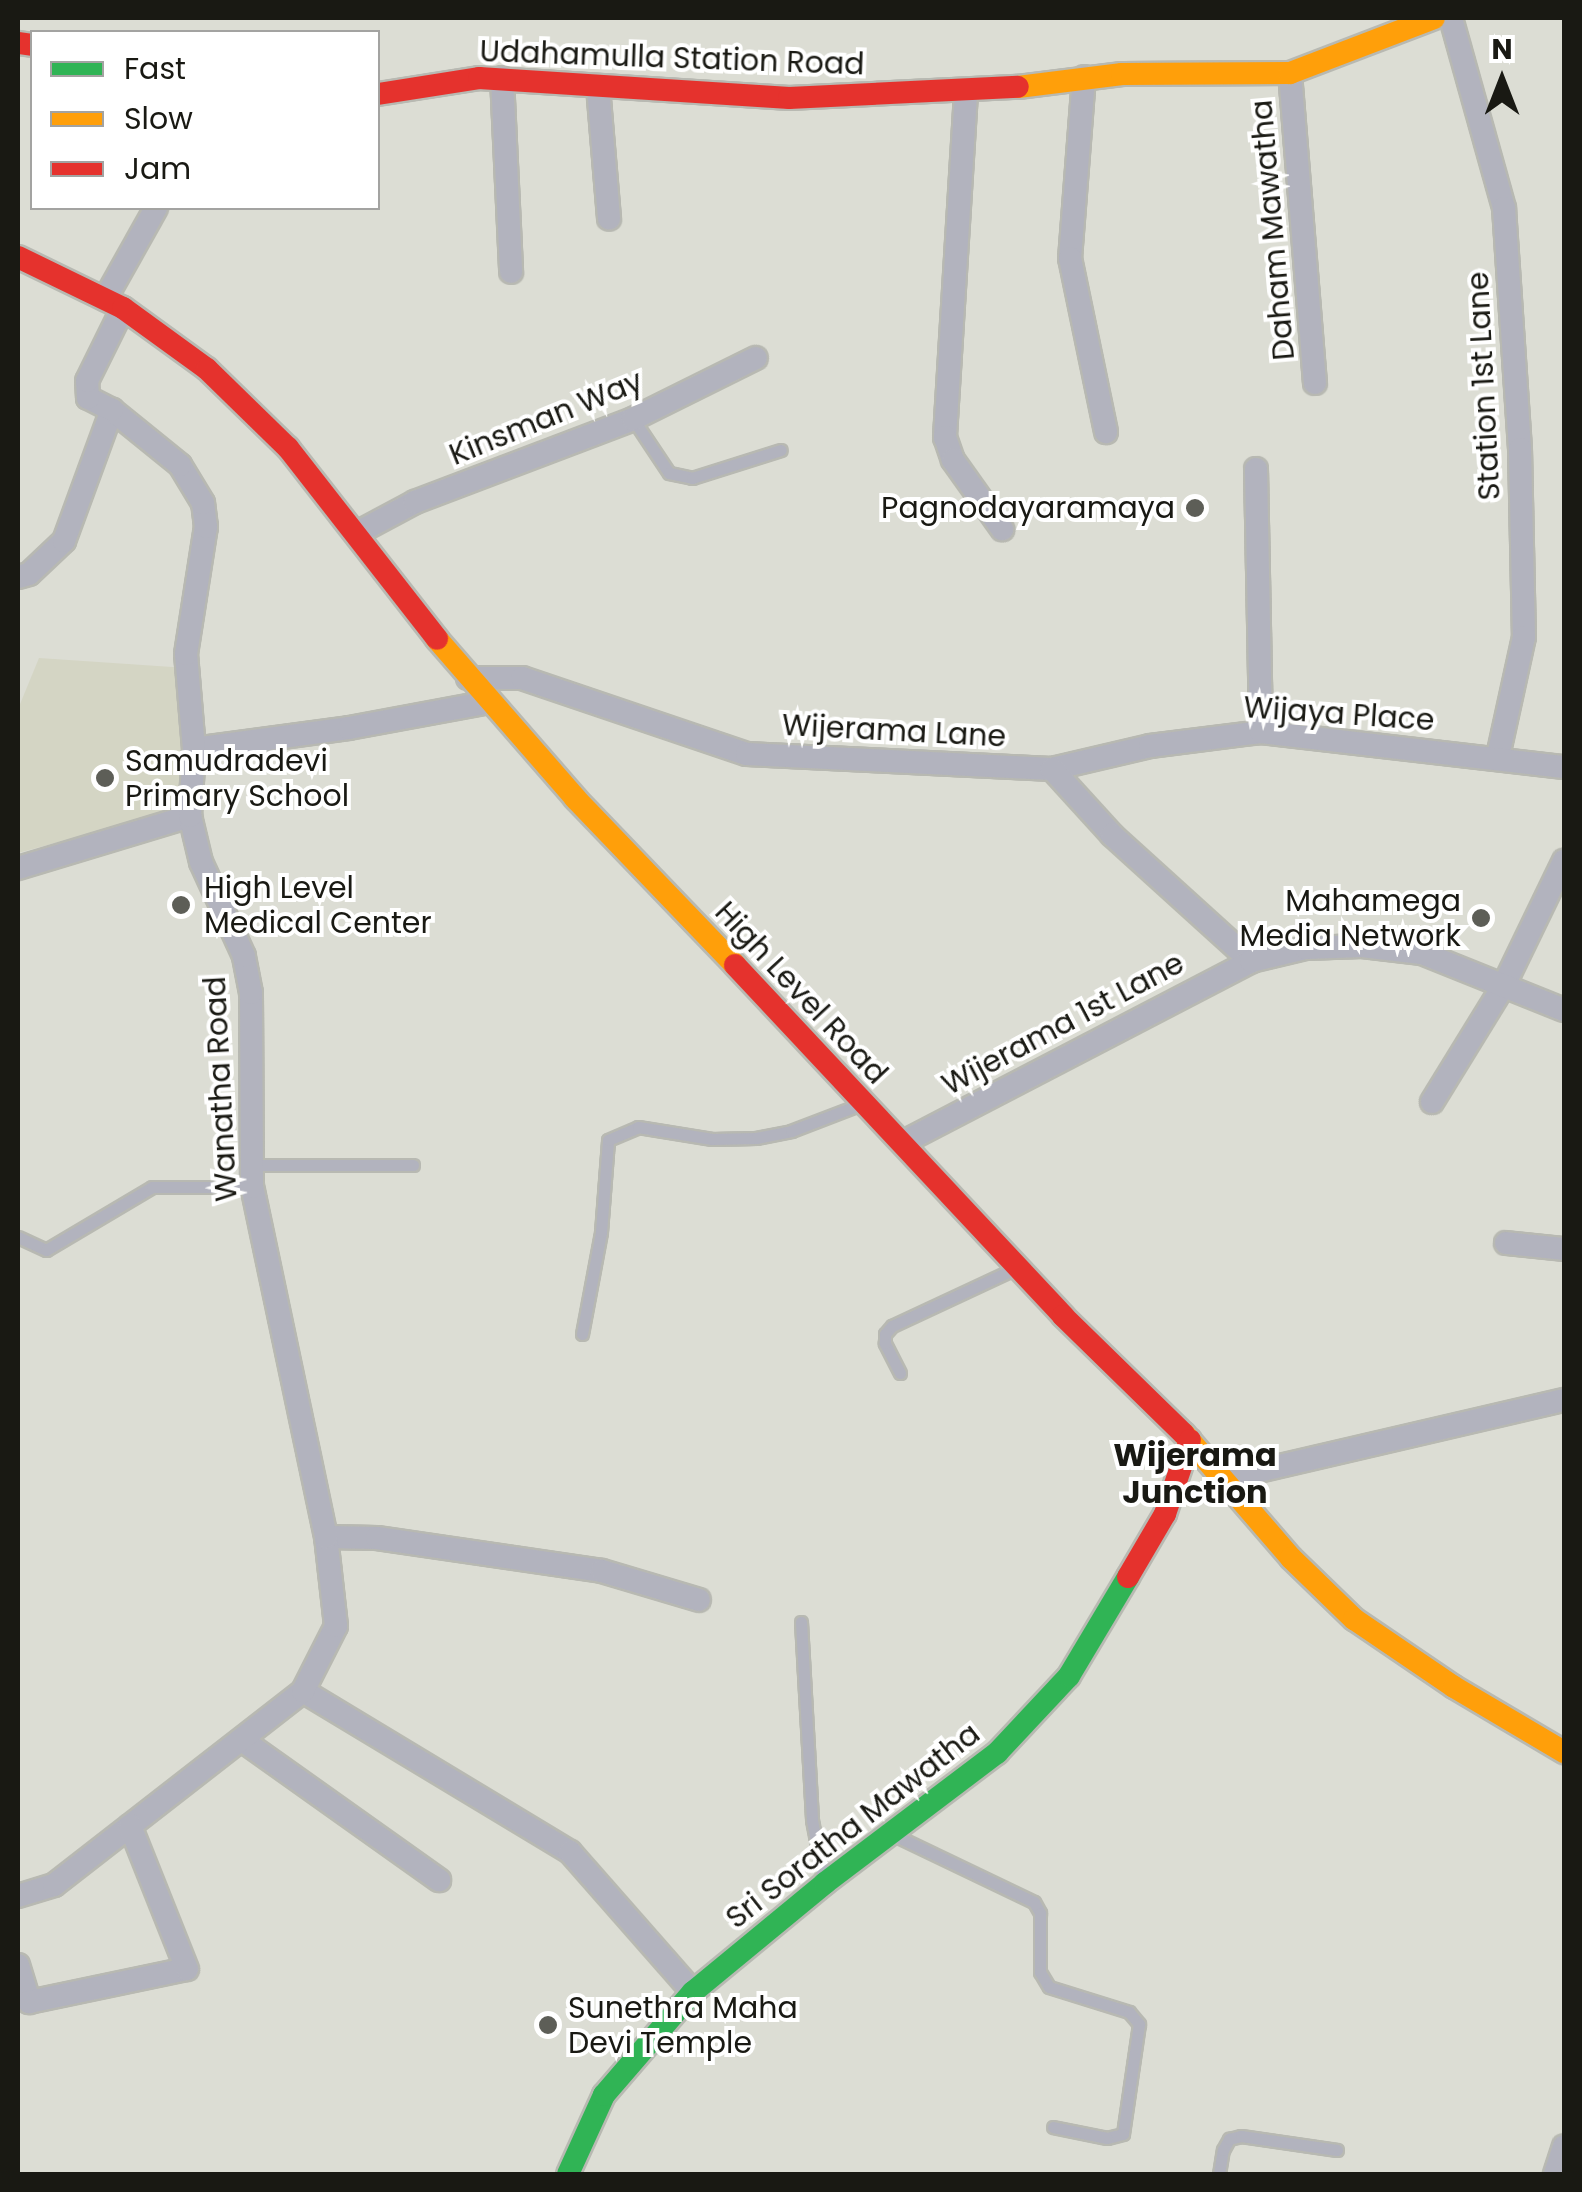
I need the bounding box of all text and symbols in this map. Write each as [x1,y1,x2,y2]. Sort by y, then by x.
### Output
legend [30,30,380,210]
north arrow [1452,30,1552,130]
text: N [1491,30,1513,69]
street label: Udahamulla Station Road [479,33,865,83]
text: Fast [124,47,186,90]
text: Slow [124,97,193,140]
street label: Daham Mawatha [1244,98,1302,362]
text: Jam [124,147,191,190]
street label: Station 1st Lane [1460,271,1508,501]
street label: Kinsman Way [444,363,648,473]
place label: Pagnodayaramaya [881,490,1175,526]
marker: Pagnodayaramaya [1184,497,1206,519]
street label: Wijaya Place [1242,689,1436,739]
street label: Wijerama Lane [781,707,1007,755]
place label: Samudradevi Primary School [125,743,349,814]
marker: Samudradevi Primary School [94,767,116,789]
place label: High Level Medical Center [204,870,432,940]
place label: Mahamega Media Network [1240,883,1461,954]
marker: High Level Medical Center [168,892,194,918]
street label: High Level Road [707,894,895,1092]
marker: Mahamega Media Network [1470,907,1492,929]
street label: Wijerama 1st Lane [936,945,1190,1103]
street label: Wanatha Road [197,975,245,1203]
district label: Wijerama Junction [1113,1437,1277,1512]
street label: Sri Soratha Mawatha [719,1716,987,1936]
place label: Sunethra Maha Devi Temple [568,1990,798,2060]
marker: Sunethra Maha Devi Temple [537,2014,559,2036]

